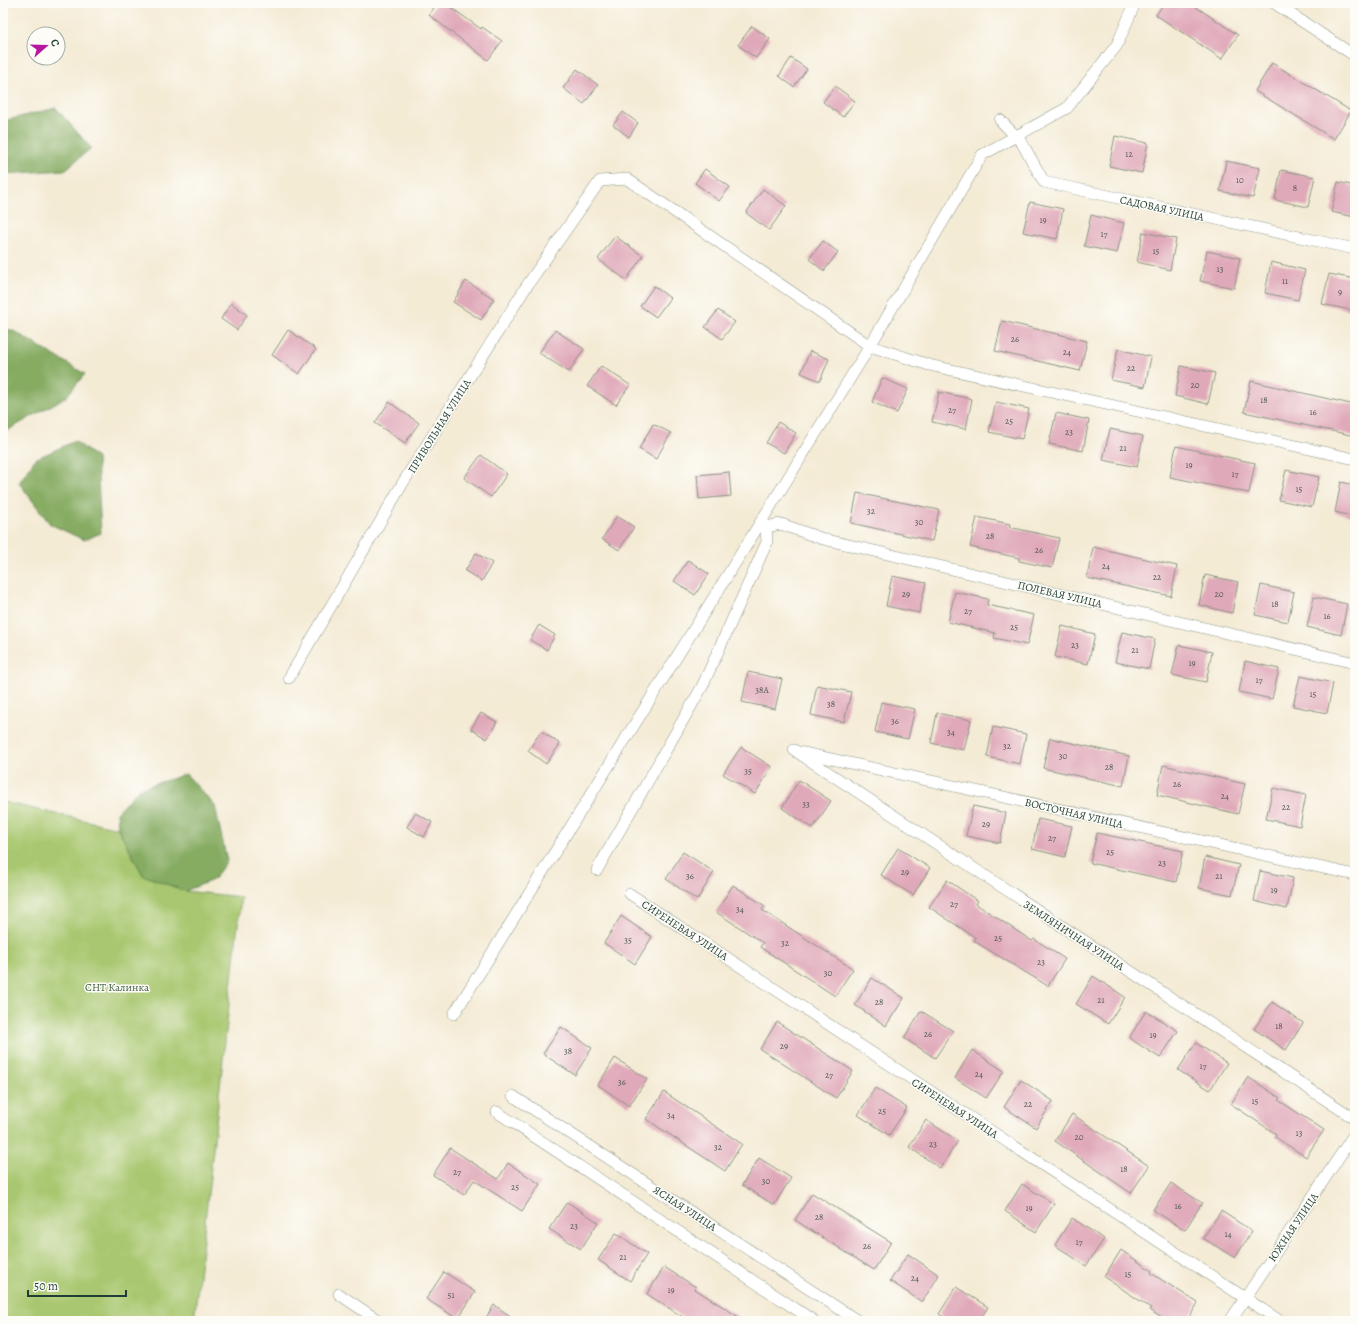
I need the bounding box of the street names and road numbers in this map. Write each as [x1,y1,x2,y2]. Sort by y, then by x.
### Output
street label: САДОВАЯ УЛИЦА [1118,192,1206,225]
street label: ПРИВОЛЬНАЯ УЛИЦА [404,376,475,476]
street label: ПОЛЕВАЯ УЛИЦА [1016,577,1104,612]
street label: ВОСТОЧНАЯ УЛИЦА [1023,795,1125,832]
street label: СИРЕНЕВАЯ УЛИЦА [639,897,731,964]
street label: ЗЕМЛЯНИЧНАЯ УЛИЦА [1020,897,1128,974]
street label: СИРЕНЕВАЯ УЛИЦА [909,1075,1001,1142]
street label: ЯСНАЯ УЛИЦА [650,1182,720,1235]
street label: ЮЖНАЯ УЛИЦА [1265,1189,1322,1265]

